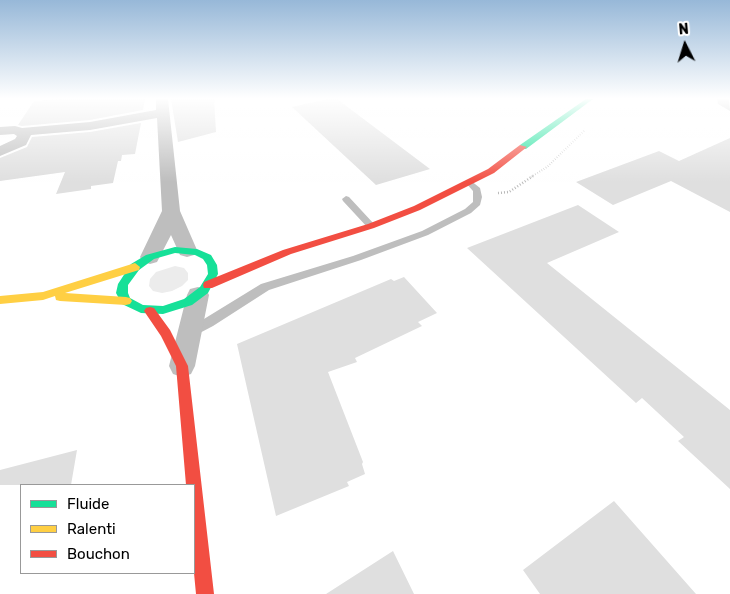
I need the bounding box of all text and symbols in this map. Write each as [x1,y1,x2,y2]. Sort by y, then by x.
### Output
north arrow [660,20,710,70]
text: N [678,21,689,38]
legend [20,484,195,574]
text: Fluide [67,495,109,513]
text: Ralenti [67,520,116,538]
text: Bouchon [67,545,130,563]

